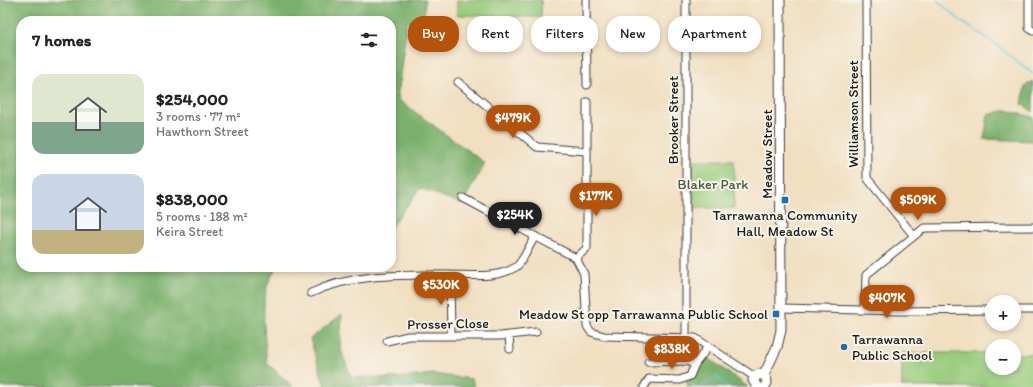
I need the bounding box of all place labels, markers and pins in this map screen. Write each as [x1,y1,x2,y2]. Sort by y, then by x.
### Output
pin: $479K [485,105,541,139]
pin: $177K [568,183,624,217]
pin: $509K [890,187,946,221]
marker: Tarrawanna Community Hall, Meadow St [780,195,790,205]
pin: $254K [487,202,543,236]
place label: Tarrawanna Community Hall, Meadow St [713,207,858,240]
pin: $530K [413,272,469,306]
pin: $407K [859,285,915,319]
place label: Meadow St opp Tarrawanna Public School [519,306,768,323]
marker: Meadow St opp Tarrawanna Public School [771,309,781,319]
place label: Tarrawanna Public School [852,331,932,364]
pin: $838K [644,336,700,370]
marker: Tarrawanna Public School [839,342,849,352]

